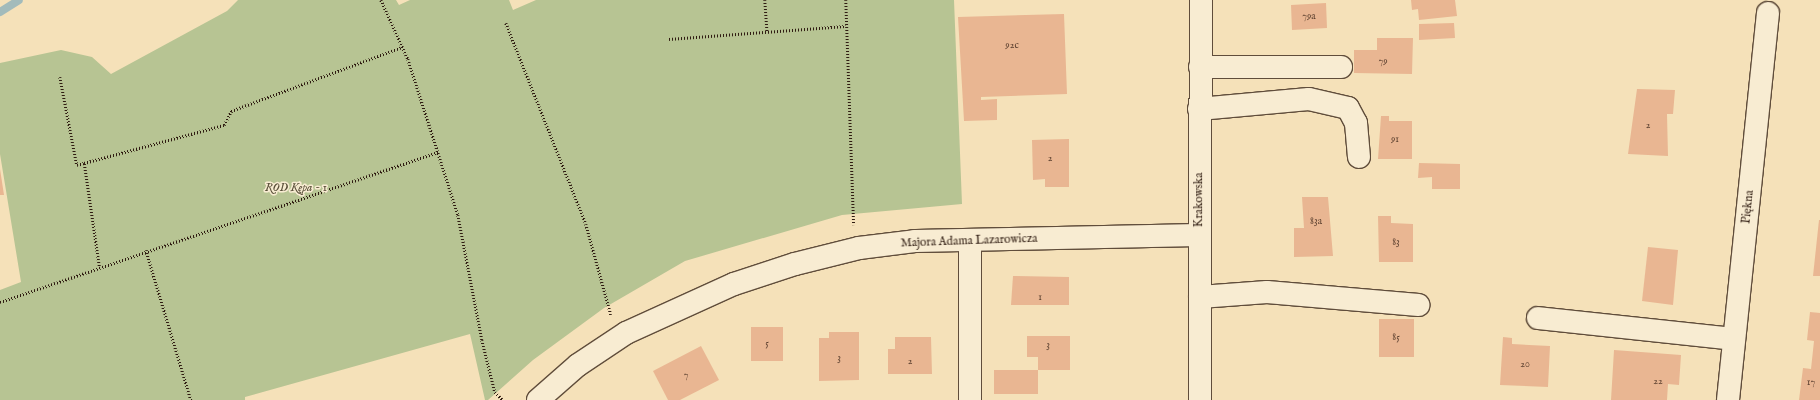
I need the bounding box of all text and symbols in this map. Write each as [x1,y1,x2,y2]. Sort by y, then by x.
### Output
house number: 79a [1302,11,1316,23]
house number: 92c [1005,40,1019,52]
house number: 79 [1378,56,1388,68]
house number: 2 [1646,120,1650,132]
house number: 91 [1391,134,1399,146]
house number: 2 [1048,153,1052,165]
street label: Krakowska [1192,173,1206,227]
park label: ROD Kępa - 1 [265,181,327,195]
street label: Piękna [1739,190,1757,224]
house number: 83a [1310,216,1322,228]
street label: Majora Adama Lazarowicza [900,231,1038,251]
house number: 83 [1392,237,1400,249]
house number: 1 [1038,292,1042,304]
house number: 85 [1392,332,1400,344]
house number: 5 [765,338,769,350]
house number: 3 [1046,340,1050,352]
house number: 3 [837,353,841,365]
house number: 2 [908,356,912,368]
house number: 20 [1520,359,1530,371]
house number: 7 [684,370,688,382]
house number: 22 [1653,376,1663,388]
house number: 17 [1807,377,1815,389]

